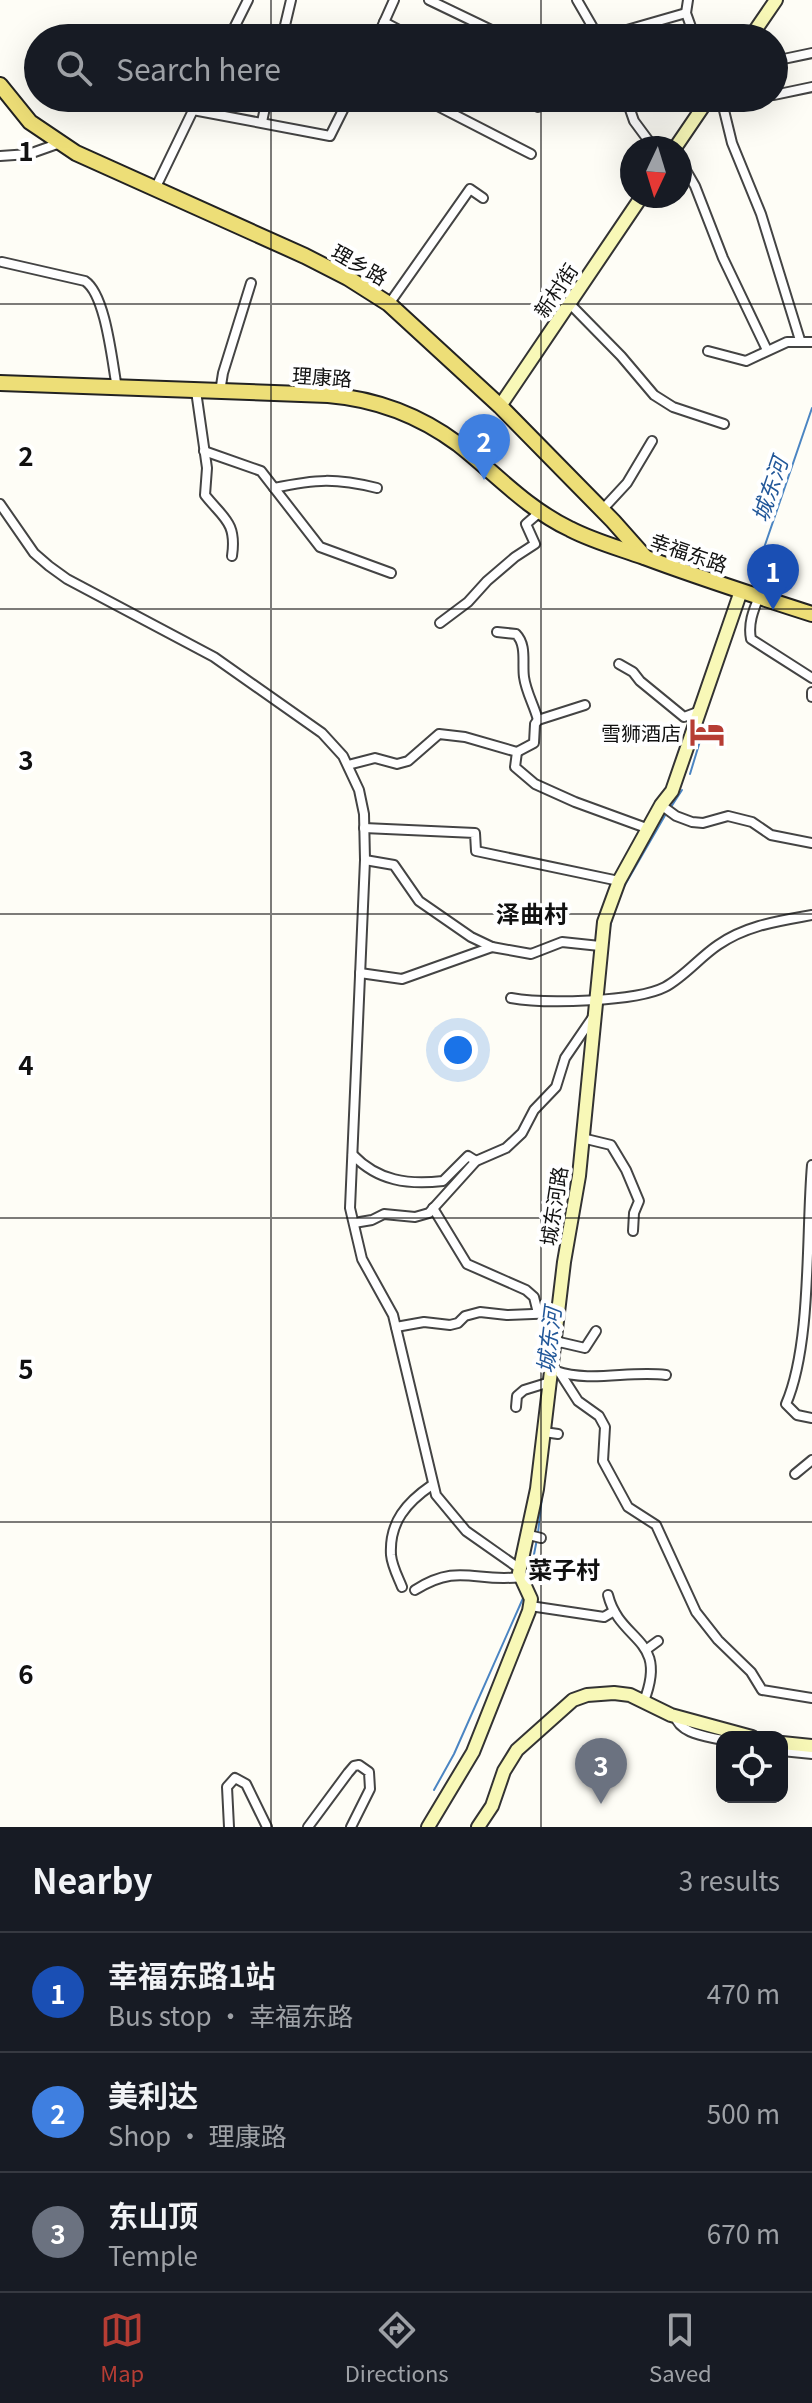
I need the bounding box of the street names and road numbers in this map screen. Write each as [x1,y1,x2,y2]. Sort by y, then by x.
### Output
street label: 理乡路 [327,236,393,292]
street label: 新村街 [526,257,584,323]
street label: 理康路 [291,359,353,393]
street label: 幸福东路 [646,525,732,579]
street label: 城东河路 [532,1164,574,1248]

